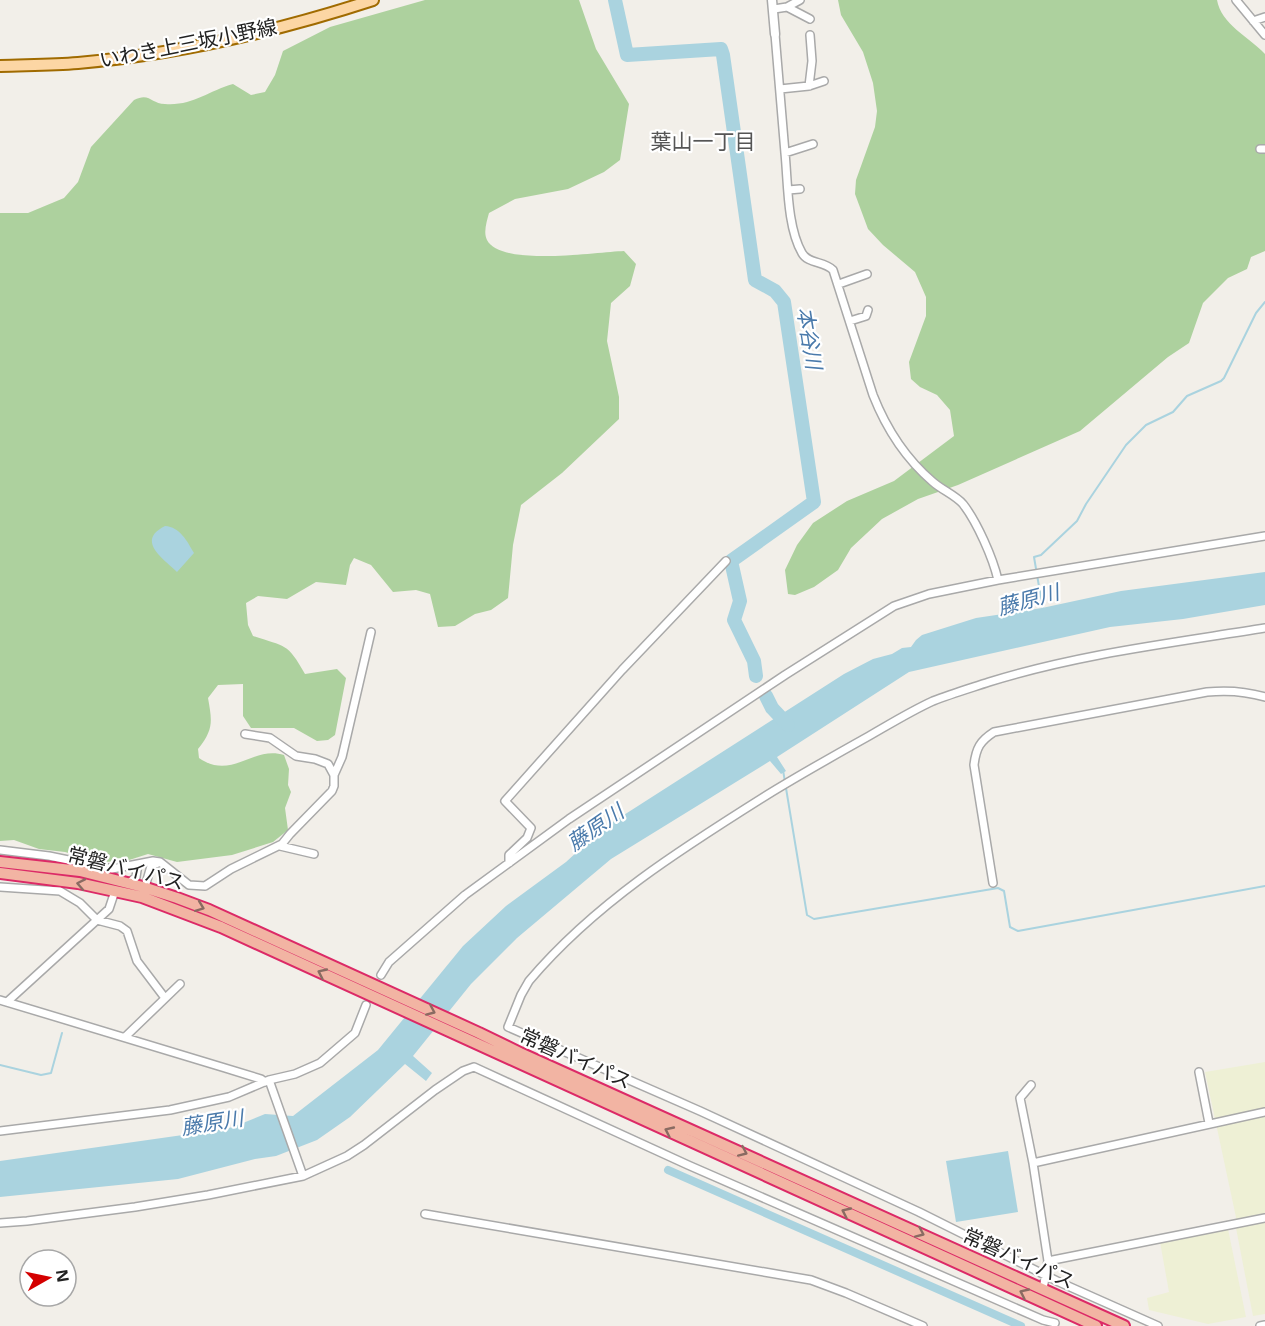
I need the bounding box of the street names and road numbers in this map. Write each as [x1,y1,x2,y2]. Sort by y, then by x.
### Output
street label: いわき上三坂小野線 [97,13,279,73]
street label: 常磐バイパス [65,840,187,896]
street label: 常磐バイパス [516,1021,636,1095]
street label: 常磐バイパス [959,1221,1079,1295]

